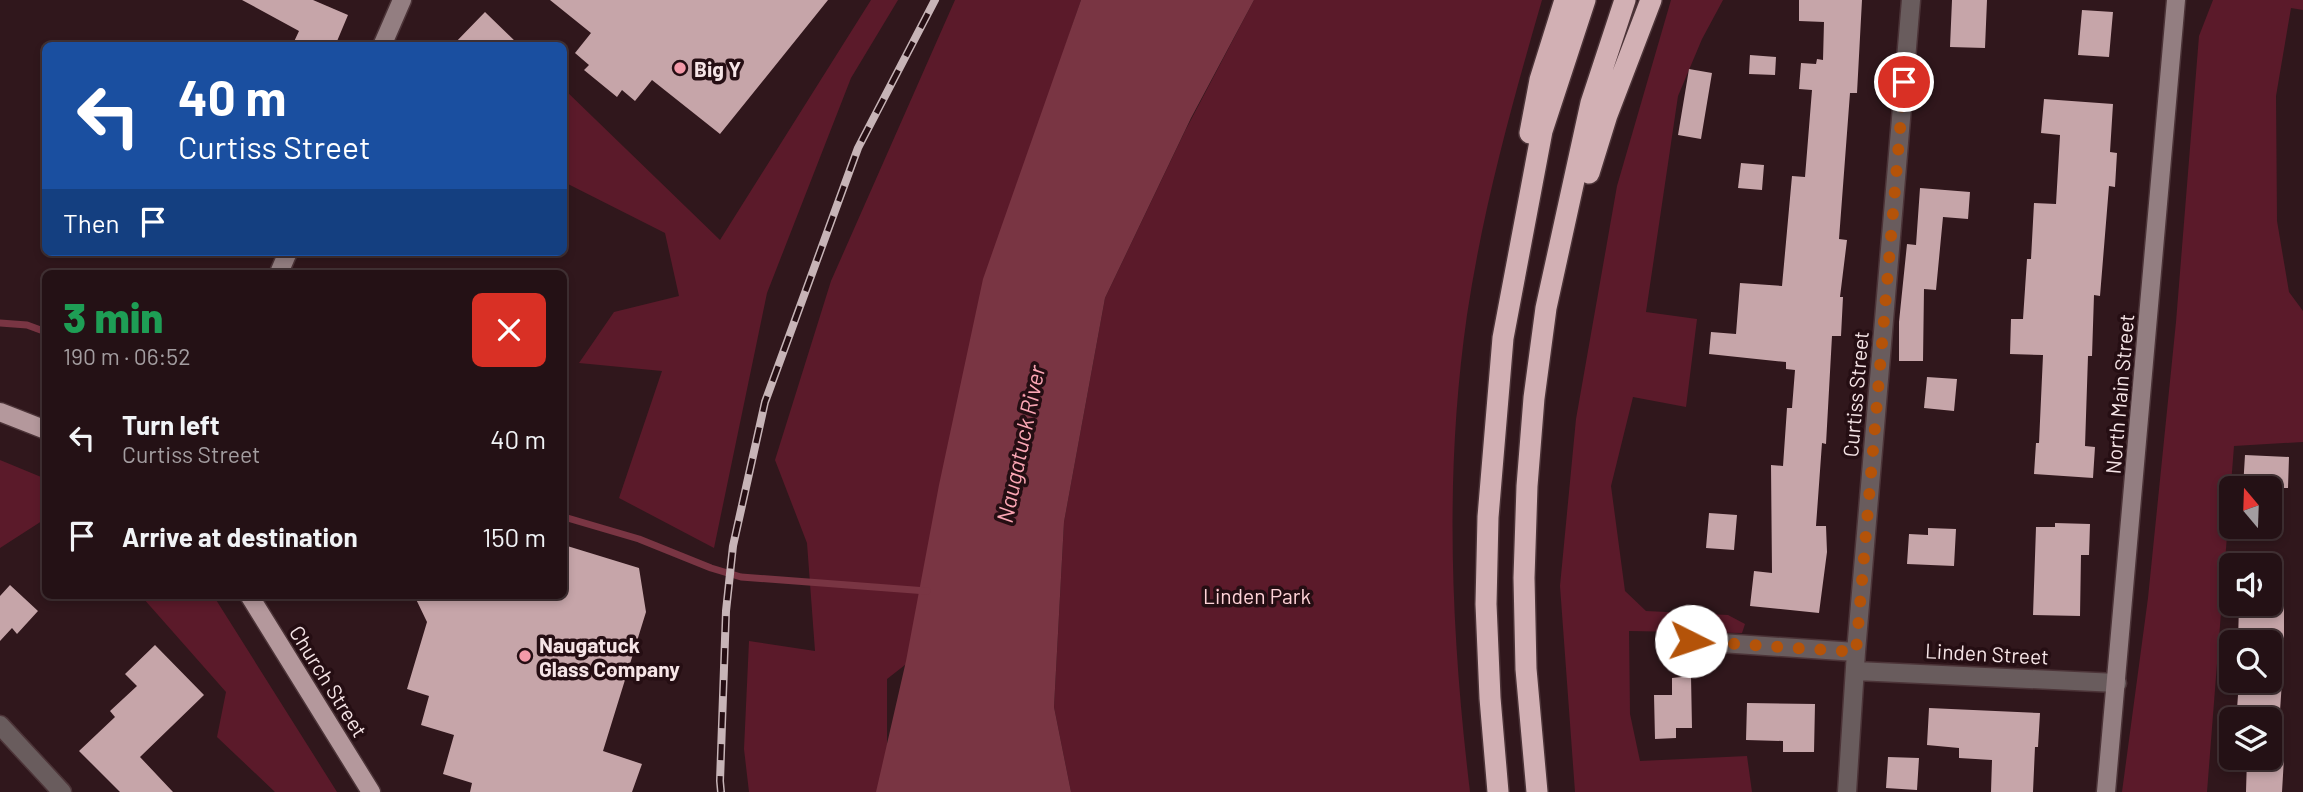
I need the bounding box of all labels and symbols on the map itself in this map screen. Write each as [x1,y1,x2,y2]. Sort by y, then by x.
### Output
pin [1874,52,1934,112]
place label: Big Y [694,56,741,81]
marker: Big Y [672,60,688,76]
street label: North Main Street [2100,313,2138,475]
street label: Curtiss Street [1837,330,1873,458]
water label: Naugatuck River [990,362,1051,525]
north arrow [2219,476,2282,539]
park label: Linden Park [1203,583,1311,608]
position arrow [1654,604,1728,678]
street label: Church Street [285,621,373,741]
place label: Naugatuck Glass Company [539,632,680,681]
street label: Linden Street [1924,637,2050,669]
marker: Naugatuck Glass Company [517,648,533,664]

